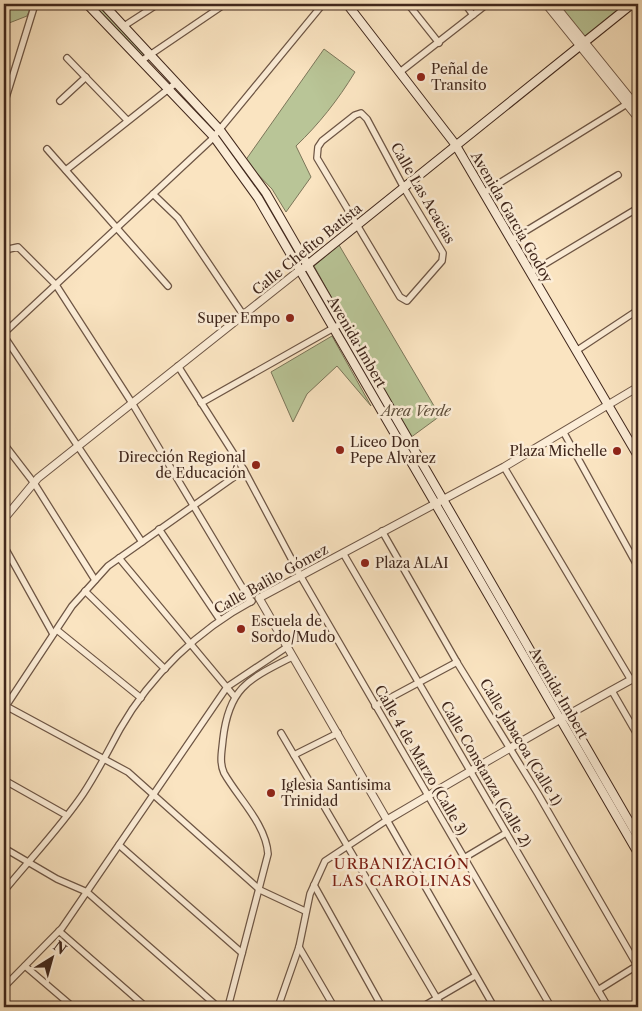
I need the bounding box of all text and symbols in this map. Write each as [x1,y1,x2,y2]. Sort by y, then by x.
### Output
place label: Peñal de Transito [431,60,488,94]
marker: Peñal de Transito [415,71,427,83]
street label: Calle Las Acacias [387,139,459,247]
street label: Avenida García Godoy [467,147,557,286]
street label: Calle Chefito Batista [248,199,366,299]
street label: Avenida Imbert [323,292,390,391]
place label: Super Empo [197,309,280,327]
marker: Super Empo [284,312,296,324]
park label: Area Verde [379,402,452,420]
place label: Liceo Don Pepe Alvarez [350,433,436,467]
place label: Plaza Michelle [510,442,607,460]
marker: Liceo Don Pepe Alvarez [334,444,346,456]
marker: Plaza Michelle [611,445,623,457]
place label: Dirección Regional de Educación [118,448,246,482]
marker: Dirección Regional de Educación [250,459,262,471]
street label: Calle Balilo Gómez [211,540,331,618]
place label: Plaza ALAI [375,554,449,572]
marker: Plaza ALAI [359,557,371,569]
place label: Escuela de Sordo/Mudo [251,612,335,646]
marker: Escuela de Sordo/Mudo [235,623,247,635]
street label: Avenida Imbert [525,643,592,742]
street label: Calle Jabacoa (Calle 1) [476,675,566,809]
street label: Calle 4 de Marzo (Calle 3) [371,682,471,838]
street label: Calle Constanza (Calle 2) [437,698,535,850]
place label: Iglesia Santísima Trinidad [281,776,392,810]
marker: Iglesia Santísima Trinidad [265,787,277,799]
district label: URBANIZACIÓN LAS CAROLINAS [332,854,472,890]
north arrow [28,934,78,984]
text: N [50,937,70,958]

